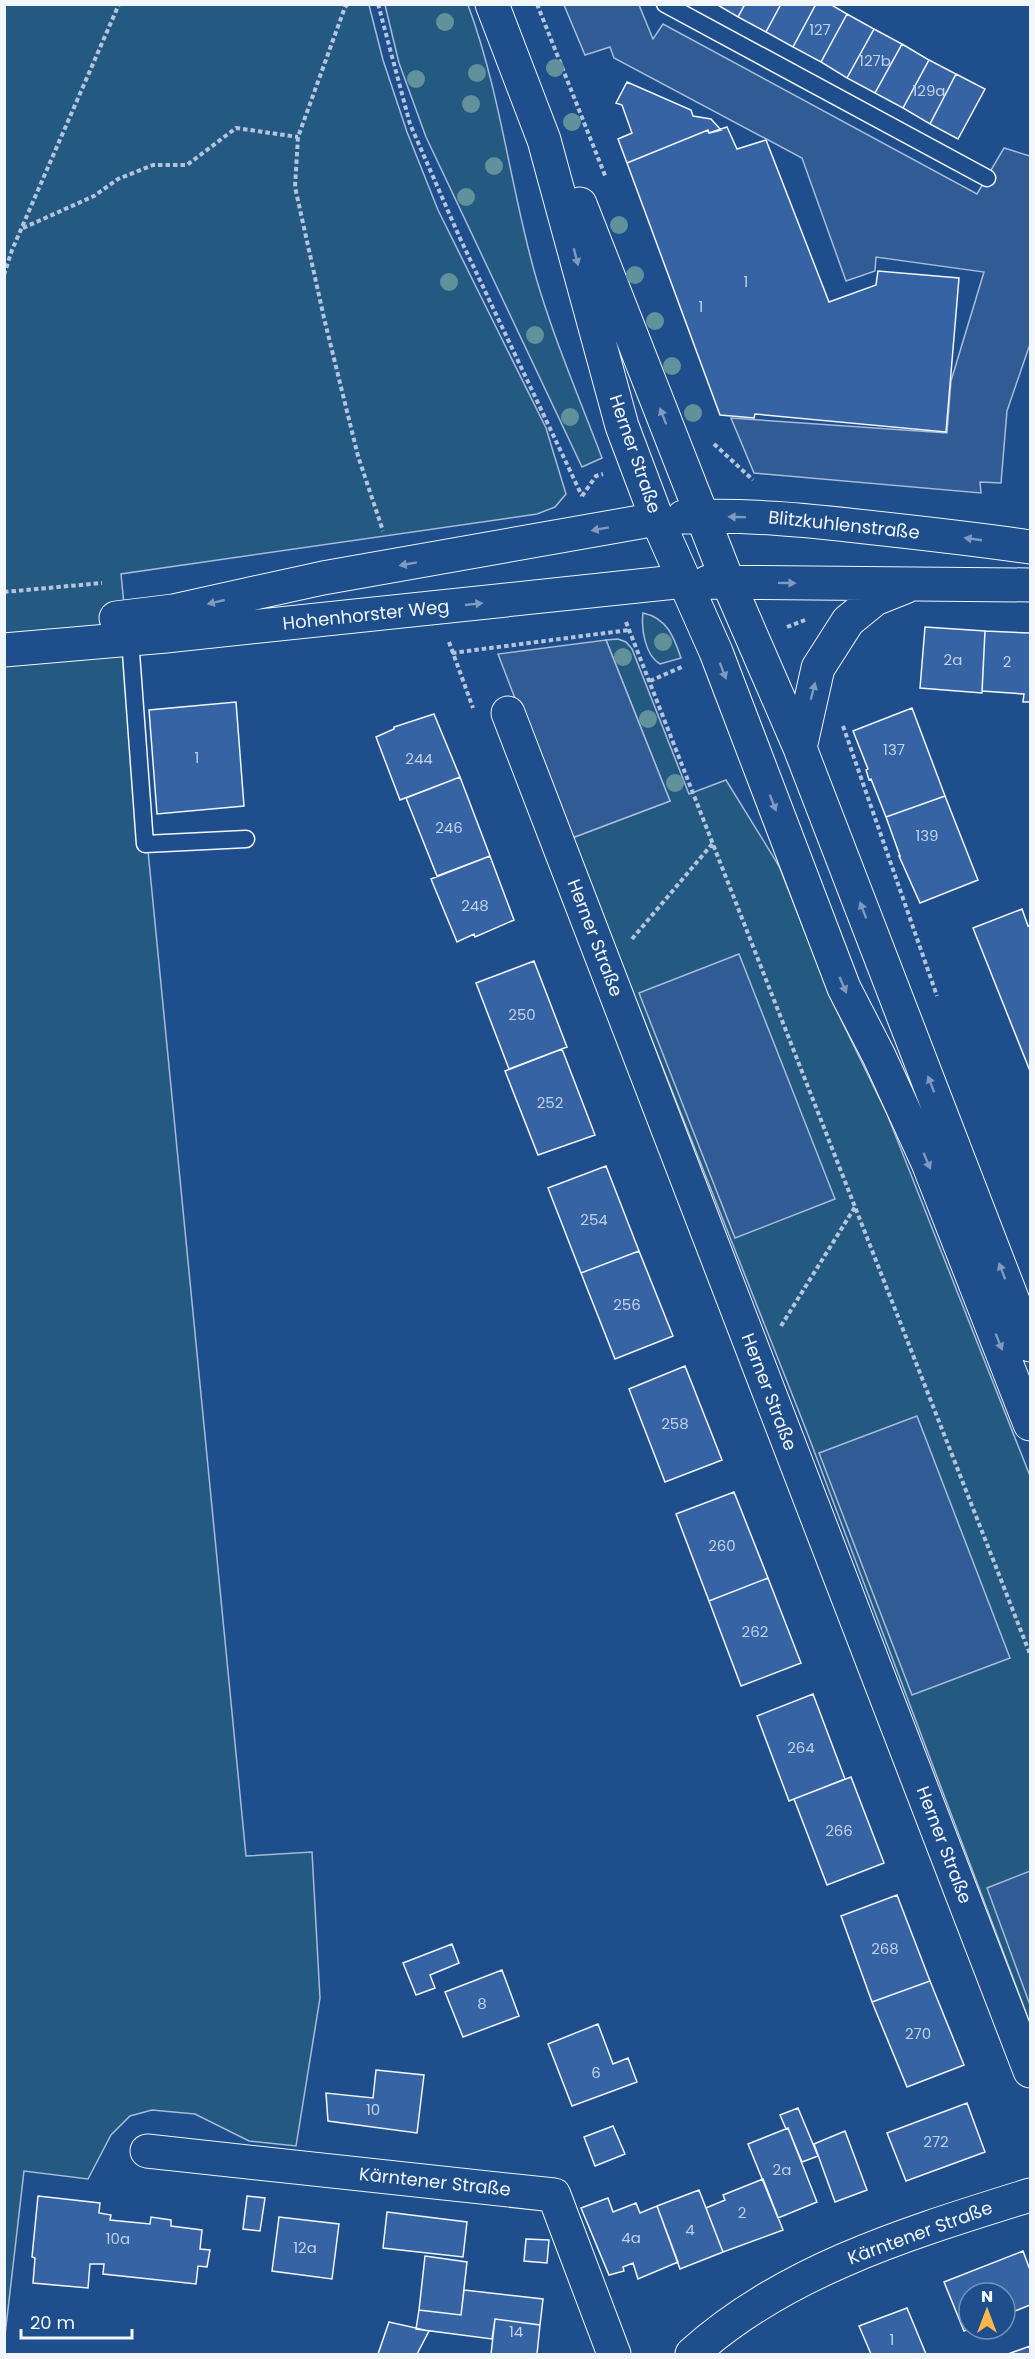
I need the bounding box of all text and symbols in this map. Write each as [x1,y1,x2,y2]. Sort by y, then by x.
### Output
house number: 127 [809,19,831,40]
house number: 127b [859,50,891,71]
house number: 129a [912,80,946,101]
one-way arrow [572,248,581,266]
house number: 1 [744,271,748,292]
house number: 1 [699,296,703,317]
street label: Herner Straße [603,391,667,517]
one-way arrow [658,406,668,424]
street label: Blitzkuhlenstraße [767,504,921,545]
one-way arrow [727,512,746,522]
one-way arrow [590,525,609,534]
one-way arrow [963,534,982,543]
one-way arrow [398,559,417,568]
one-way arrow [777,578,796,588]
street label: Hohenhorster Weg [281,593,451,636]
one-way arrow [207,597,226,607]
one-way arrow [465,599,484,609]
house number: 2a [944,649,962,670]
house number: 2 [1003,651,1011,672]
one-way arrow [719,662,728,680]
one-way arrow [808,682,818,700]
house number: 137 [883,739,905,760]
house number: 1 [195,747,199,768]
house number: 244 [405,748,433,769]
one-way arrow [768,795,778,813]
house number: 246 [435,817,463,838]
house number: 139 [915,825,939,846]
street label: Herner Straße [562,875,629,1000]
house number: 248 [461,895,489,916]
one-way arrow [858,900,868,918]
one-way arrow [838,977,848,995]
house number: 250 [508,1004,536,1025]
one-way arrow [925,1074,935,1092]
house number: 252 [537,1092,563,1113]
one-way arrow [922,1153,932,1171]
house number: 254 [580,1209,608,1230]
one-way arrow [997,1262,1007,1280]
house number: 256 [613,1294,641,1315]
street label: Herner Straße [736,1329,803,1454]
one-way arrow [995,1333,1005,1351]
house number: 258 [661,1413,689,1434]
house number: 260 [708,1535,736,1556]
house number: 262 [742,1621,768,1642]
house number: 264 [787,1737,815,1758]
street label: Herner Straße [911,1782,978,1907]
house number: 266 [825,1820,853,1841]
house number: 268 [871,1938,899,1959]
house number: 8 [477,1993,487,2014]
house number: 270 [905,2023,931,2044]
house number: 6 [591,2062,601,2083]
house number: 10 [366,2099,380,2120]
house number: 272 [923,2131,949,2152]
house number: 2a [773,2159,791,2180]
street label: Kärntener Straße [358,2161,512,2202]
street label: Kärntener Straße [844,2195,996,2270]
house number: 2 [738,2202,746,2223]
house number: 4 [685,2219,695,2240]
house number: 4a [621,2227,641,2248]
house number: 10a [106,2228,130,2249]
house number: 12a [293,2237,317,2258]
north arrow [957,2281,1017,2341]
text: N [981,2285,993,2308]
scale bar [21,2302,132,2340]
text: 20 m [30,2310,75,2335]
house number: 14 [509,2321,523,2342]
house number: 1 [890,2329,894,2350]

